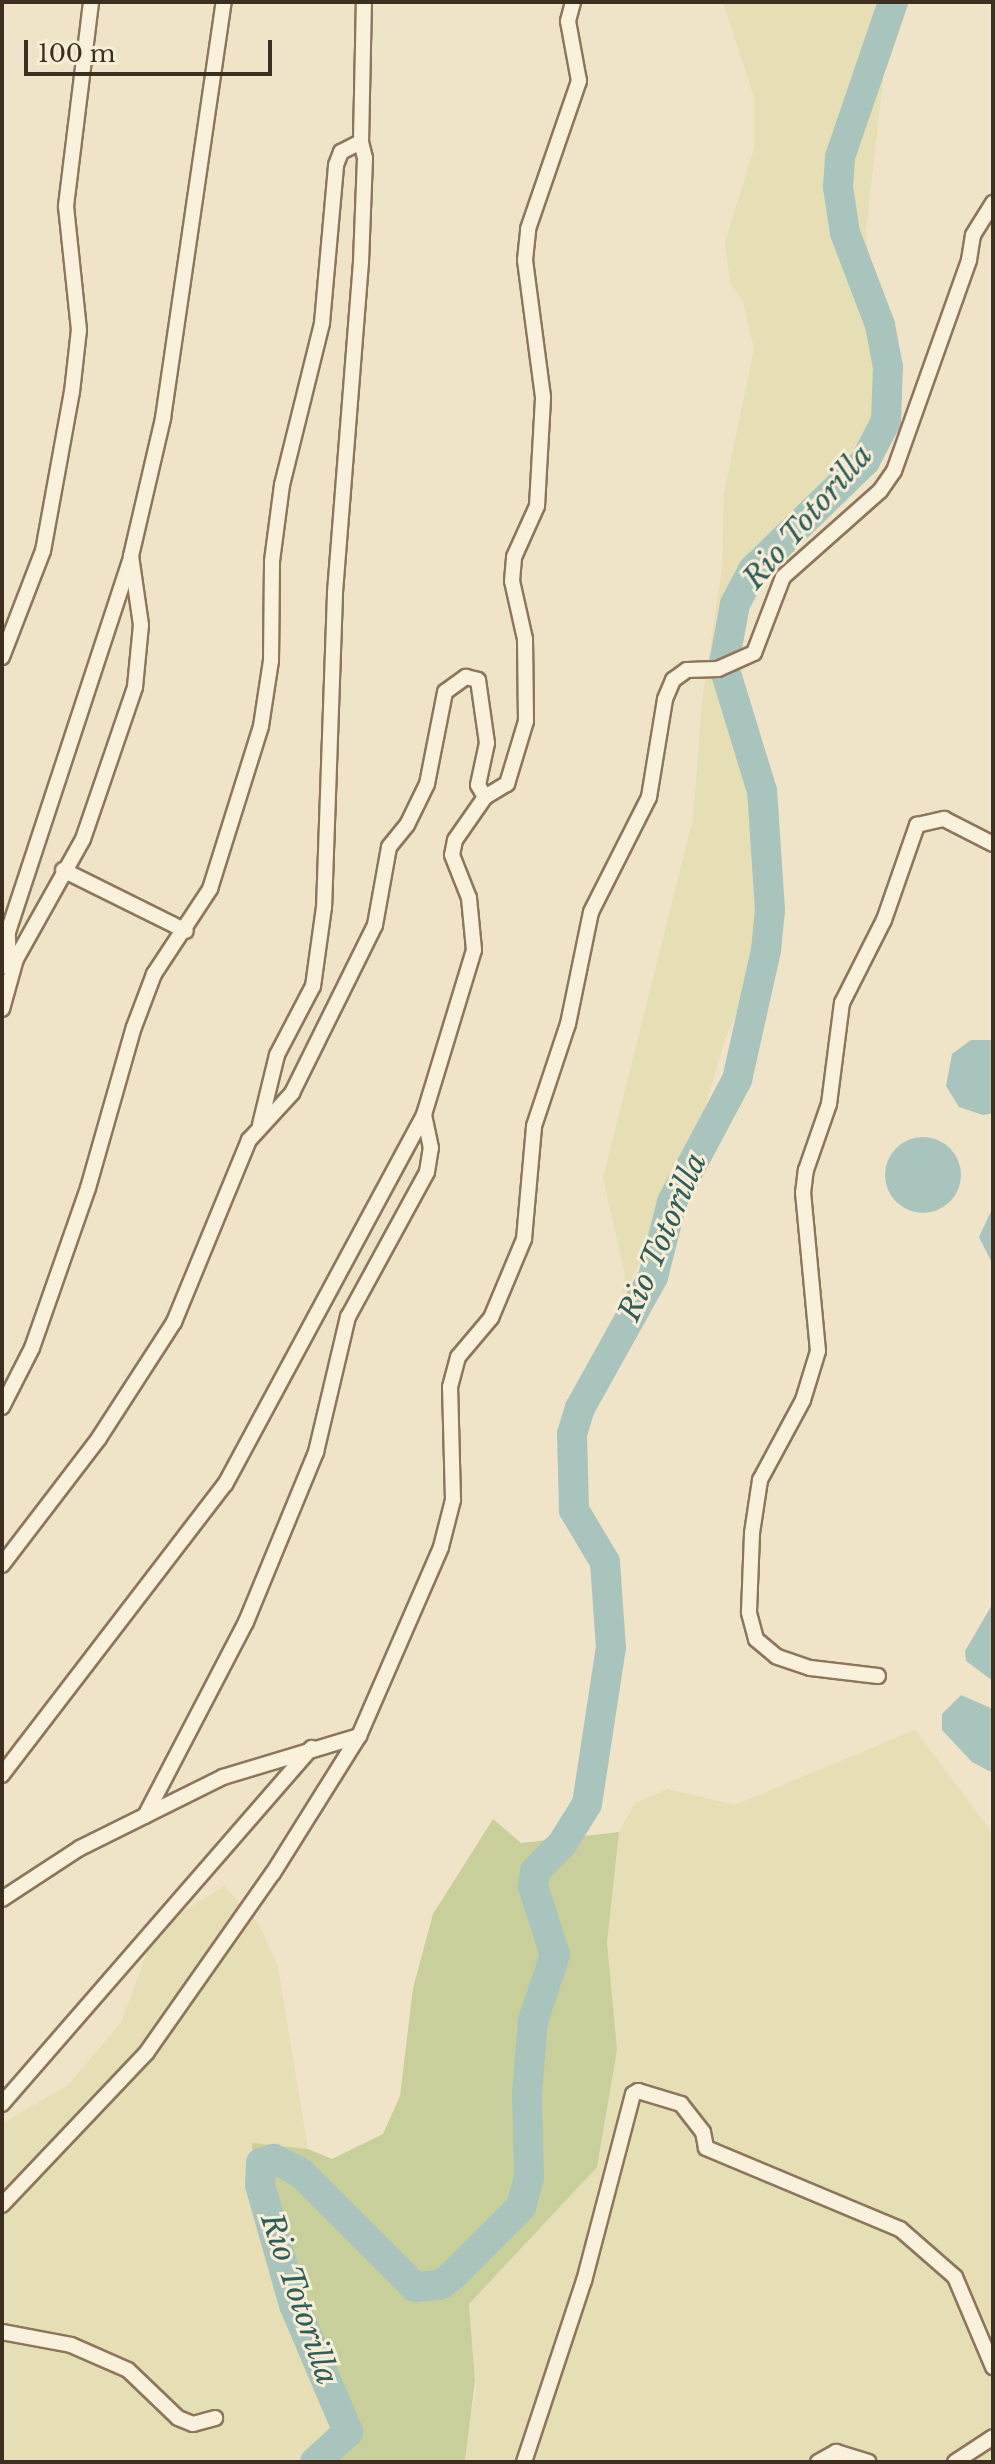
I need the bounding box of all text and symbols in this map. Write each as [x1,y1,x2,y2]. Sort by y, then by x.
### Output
scale bar [28,24,276,74]
text: 100 m [38,39,116,68]
water label: Rio Totorilla [736,438,880,596]
water label: Rio Totorilla [611,1147,715,1327]
water label: Rio Totorilla [253,2208,345,2390]

